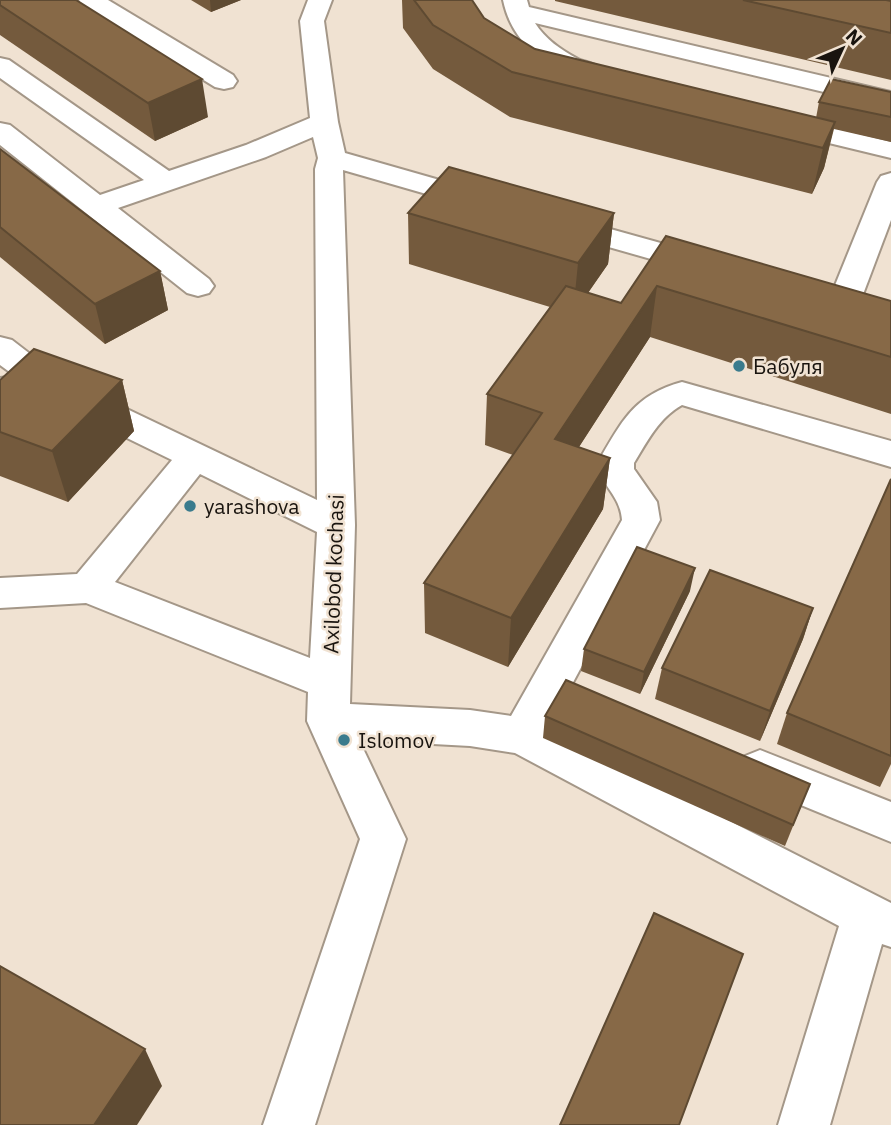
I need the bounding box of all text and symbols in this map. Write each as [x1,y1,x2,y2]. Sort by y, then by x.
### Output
north arrow [807,14,877,84]
text: N [841,24,868,50]
place label: Бабуля [753,352,823,380]
marker: Бабуля [731,358,747,374]
place label: yarashova [204,492,299,520]
street label: Axilobod kochasi [316,494,350,654]
marker: yarashova [182,498,198,514]
place label: Islomov [358,726,434,754]
marker: Islomov [336,732,352,748]

